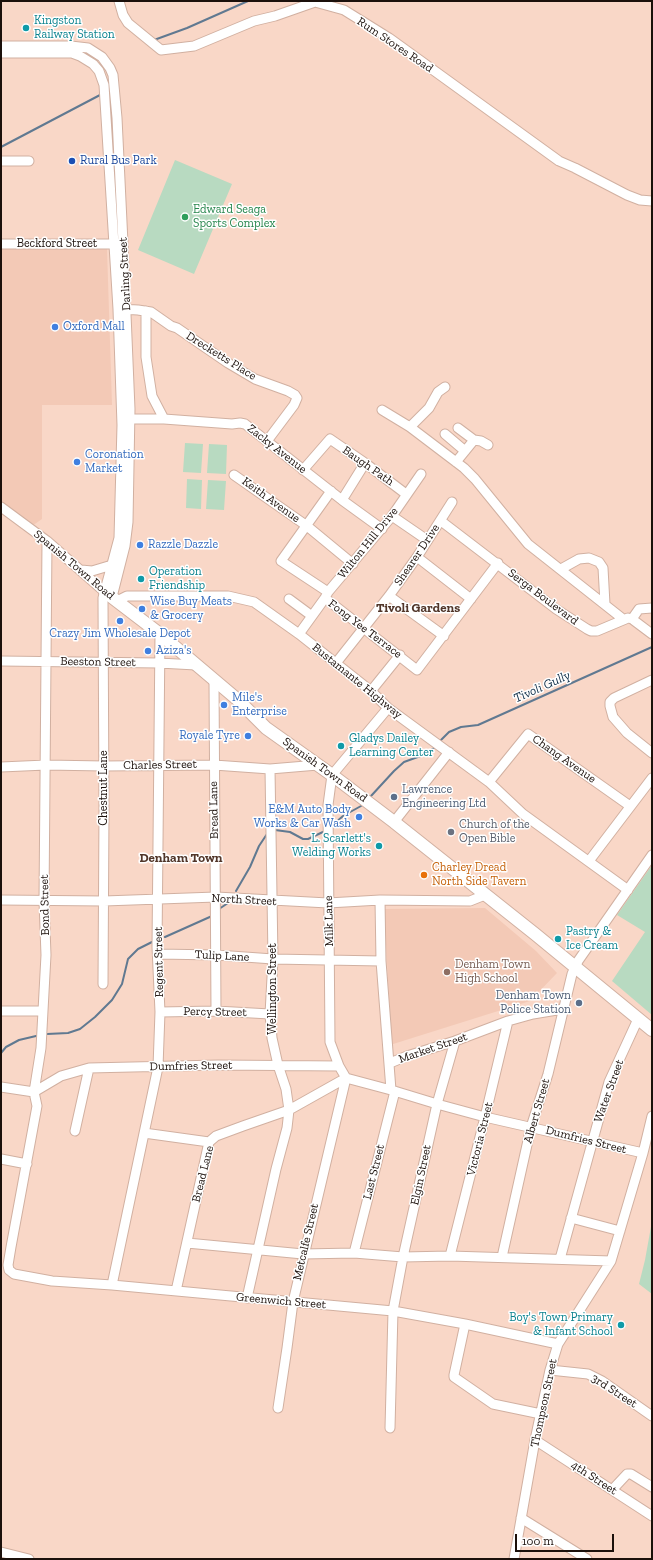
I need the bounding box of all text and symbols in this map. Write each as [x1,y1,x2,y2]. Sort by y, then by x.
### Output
place label: Kingston Railway Station [34,14,115,42]
street label: Rum Stores Road [354,14,436,76]
marker: Kingston Railway Station [21,23,31,33]
place label: Rural Bus Park [80,154,157,168]
marker: Rural Bus Park [67,156,77,166]
place label: Edward Seaga Sports Complex [193,203,275,231]
marker: Edward Seaga Sports Complex [180,212,190,222]
street label: Beckford Street [17,237,97,251]
street label: Darling Street [116,237,134,311]
place label: Oxford Mall [63,320,125,334]
marker: Oxford Mall [50,322,60,332]
street label: Drecketts Place [183,329,259,383]
street label: Zacky Avenue [244,421,310,477]
street label: Baugh Path [339,443,397,489]
place label: Coronation Market [85,448,144,476]
marker: Coronation Market [72,457,82,467]
street label: Keith Avenue [239,474,303,526]
street label: Wilton Hill Drive [335,504,401,582]
street label: Shearer Drive [391,521,443,589]
street label: Spanish Town Road [31,527,117,603]
place label: Razzle Dazzle [148,538,218,552]
marker: Razzle Dazzle [135,540,145,550]
place label: Operation Friendship [149,565,205,593]
street label: Serga Boulevard [505,566,581,628]
marker: Operation Friendship [136,574,146,584]
place label: Wise Buy Meats & Grocery [150,595,232,623]
street label: Fong Yee Terrace [325,597,405,661]
district label: Tivoli Gardens [376,600,460,616]
marker: Wise Buy Meats & Grocery [137,604,147,614]
marker: Crazy Jim Wholesale Depot [115,616,125,626]
place label: Crazy Jim Wholesale Depot [49,627,191,641]
street label: Bustamante Highway [309,640,405,722]
place label: Aziza's [156,644,191,658]
marker: Aziza's [143,646,153,656]
street label: Beeston Street [60,654,136,670]
water label: Tivoli Gully [511,668,573,706]
place label: Mile's Enterprise [232,691,287,719]
marker: Mile's Enterprise [219,700,229,710]
place label: Royale Tyre [179,729,240,743]
marker: Royale Tyre [243,731,253,741]
place label: Gladys Dailey Learning Center [349,732,434,760]
street label: Chang Avenue [529,732,599,786]
street label: Spanish Town Road [280,734,370,806]
marker: Gladys Dailey Learning Center [336,741,346,751]
street label: Chestnut Lane [97,750,111,826]
street label: Charles Street [123,757,197,773]
street label: Bread Lane [206,781,222,839]
place label: Lawrence Engineering Ltd [402,783,486,811]
marker: Lawrence Engineering Ltd [389,792,399,802]
place label: E&M Auto Body Works & Car Wash [254,803,351,831]
marker: E&M Auto Body Works & Car Wash [354,812,364,822]
place label: Church of the Open Bible [459,818,530,846]
marker: Church of the Open Bible [446,827,456,837]
place label: L. Scarlett's Welding Works [292,832,371,860]
marker: L. Scarlett's Welding Works [374,841,384,851]
district label: Denham Town [139,850,223,866]
place label: Charley Dread North Side Tavern [432,861,526,889]
marker: Charley Dread North Side Tavern [419,870,429,880]
street label: Bond Street [37,874,53,936]
street label: North Street [211,891,277,909]
street label: Milk Lane [321,895,337,947]
place label: Pastry & Ice Cream [566,925,618,953]
street label: Regent Street [151,926,167,998]
marker: Pastry & Ice Cream [553,934,563,944]
street label: Wellington Street [266,943,280,1035]
street label: Tulip Lane [194,947,250,965]
place label: Denham Town High School [455,958,530,986]
marker: Denham Town High School [442,967,452,977]
place label: Denham Town Police Station [496,989,571,1017]
marker: Denham Town Police Station [574,998,584,1008]
street label: Percy Street [183,1004,247,1020]
street label: Market Street [397,1030,469,1066]
street label: Dumfries Street [149,1058,233,1074]
street label: Water Street [591,1058,627,1124]
street label: Albert Street [521,1077,553,1145]
street label: Victoria Street [464,1101,496,1177]
street label: Dumfries Street [544,1123,628,1157]
street label: Last Street [360,1143,388,1201]
street label: Elgin Street [408,1143,434,1207]
street label: Bread Lane [189,1144,217,1204]
street label: Metcalfe Street [290,1202,322,1282]
street label: Greenwich Street [235,1290,327,1312]
place label: Boy's Town Primary & Infant School [509,1311,613,1339]
marker: Boy's Town Primary & Infant School [616,1320,626,1330]
street label: Thompson Street [528,1358,560,1448]
street label: 3rd Street [588,1371,640,1411]
street label: 4th Street [568,1458,620,1498]
scale bar [517,1526,616,1552]
text: 100 m [522,1534,554,1548]

